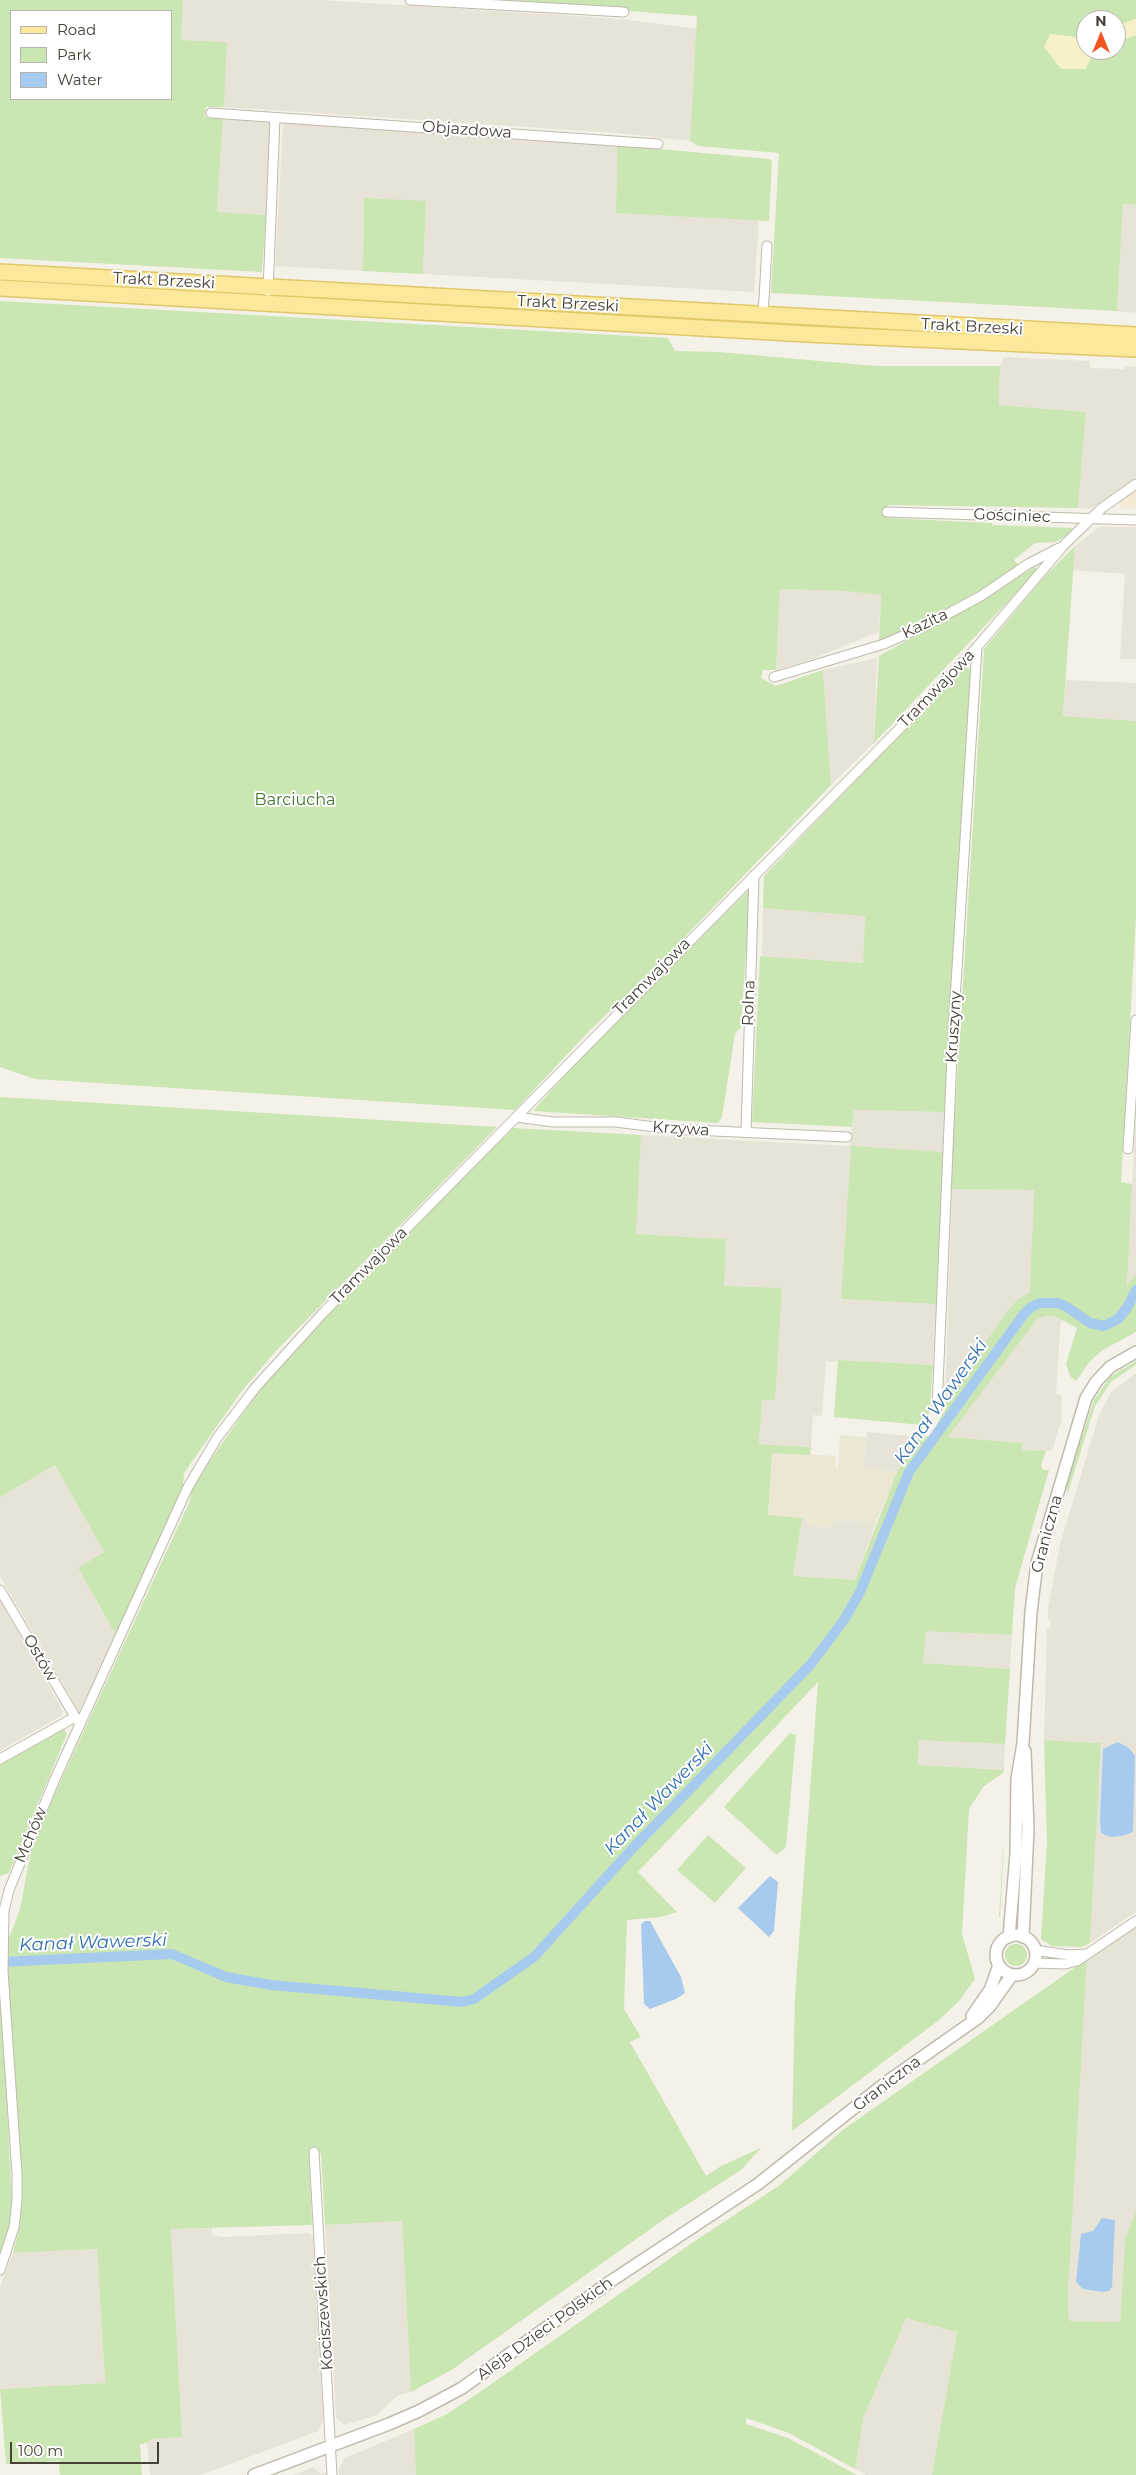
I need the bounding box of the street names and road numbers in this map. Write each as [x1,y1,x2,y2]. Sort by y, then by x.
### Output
street label: Objazdowa [421,117,513,143]
street label: Trakt Brzeski [112,269,216,293]
street label: Trakt Brzeski [516,292,620,316]
street label: Trakt Brzeski [920,315,1024,339]
street label: Gościniec [973,505,1051,527]
street label: Kazita [899,605,951,643]
street label: Tramwajowa [895,646,979,732]
street label: Tramwajowa [609,934,695,1020]
street label: Rolna [739,980,759,1026]
street label: Kruszyny [942,990,966,1064]
street label: Krzywa [652,1117,710,1141]
street label: Tramwajowa [326,1223,412,1309]
street label: Graniczna [1027,1493,1067,1575]
street label: Ostów [19,1631,61,1685]
street label: Mchów [11,1804,51,1866]
street label: Graniczna [849,2052,925,2116]
street label: Kociszewskich [310,2255,338,2371]
street label: Aleja Dzieci Polskich [473,2273,617,2385]

